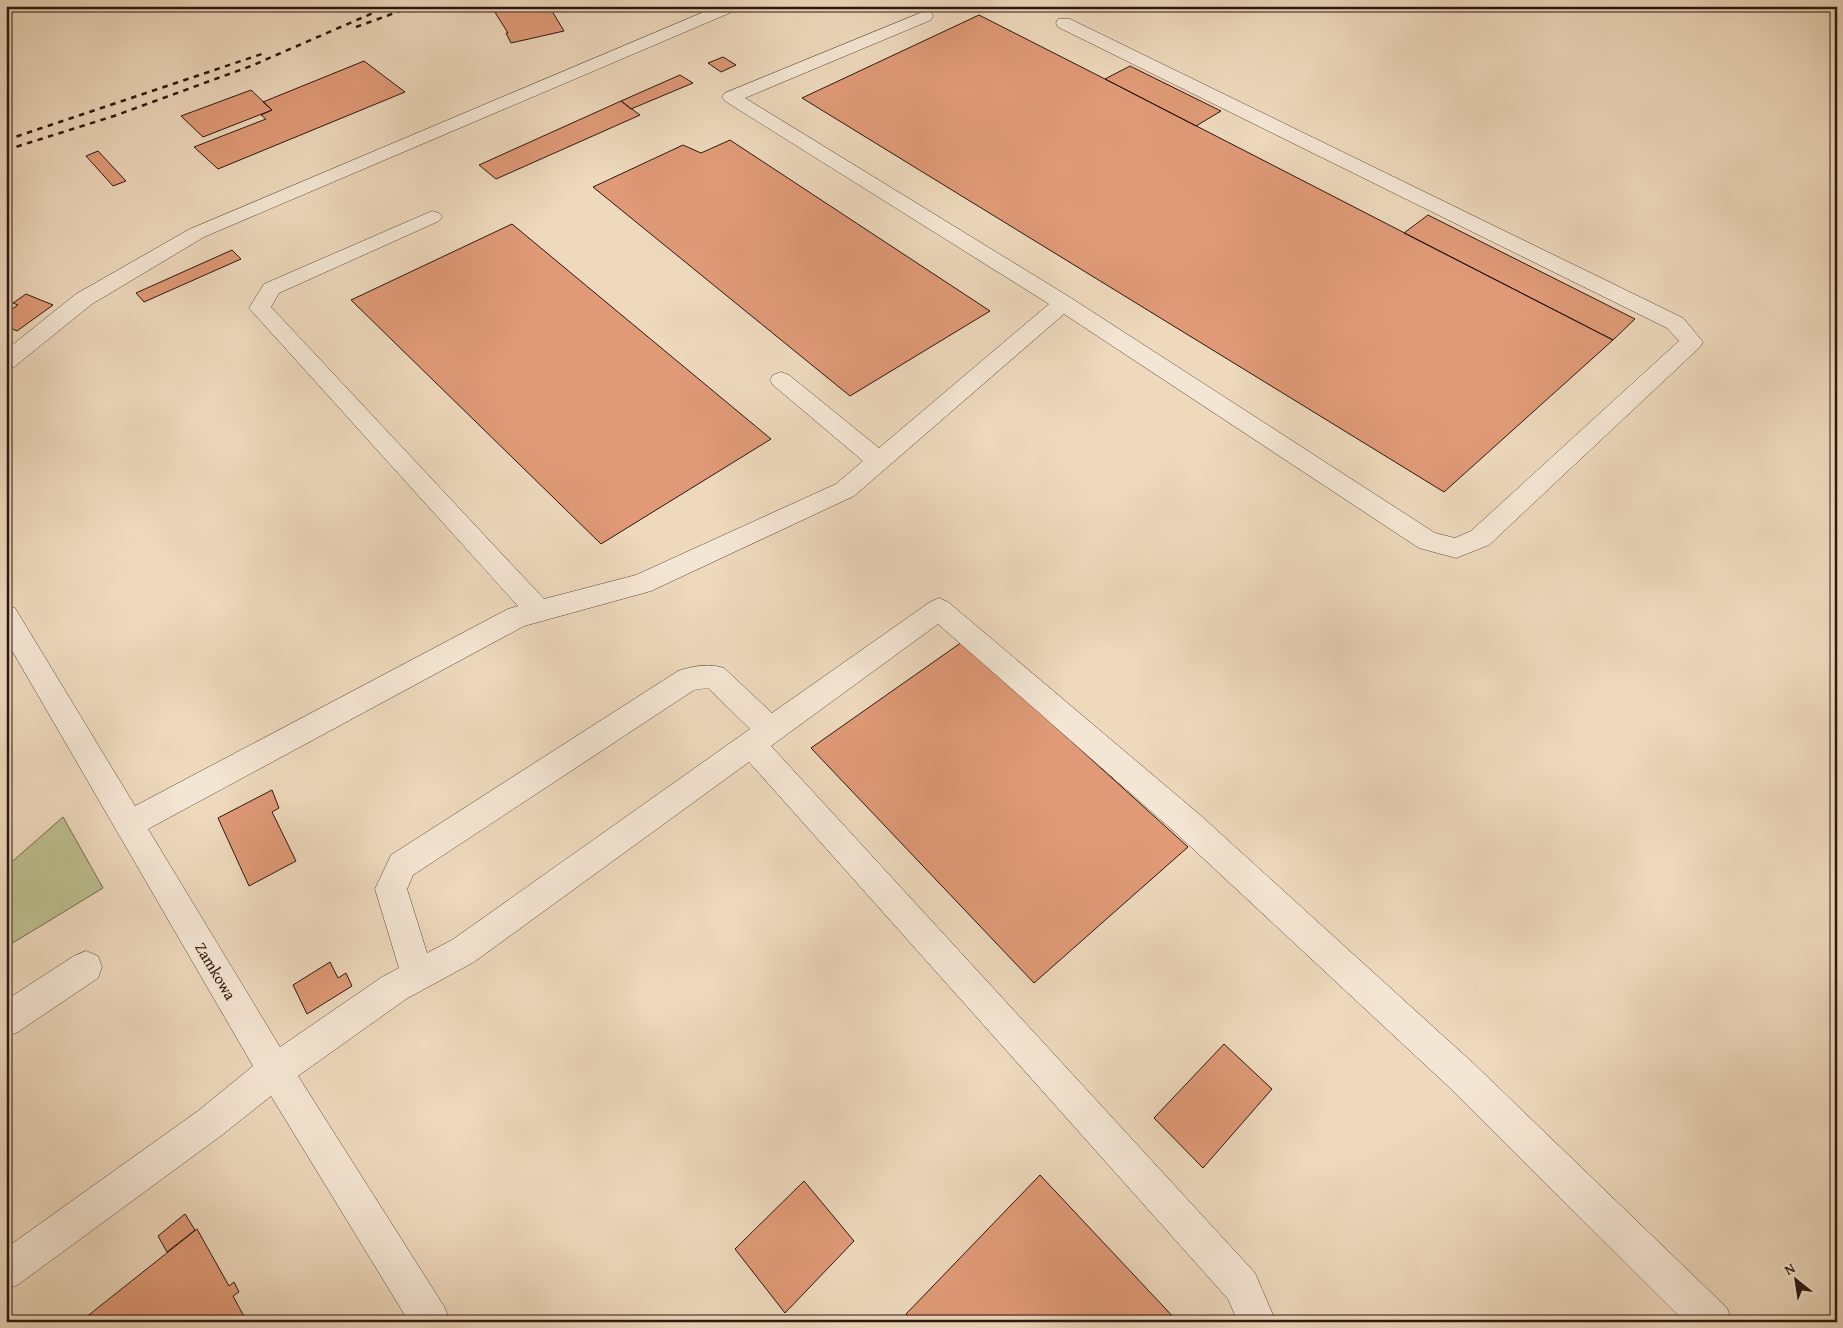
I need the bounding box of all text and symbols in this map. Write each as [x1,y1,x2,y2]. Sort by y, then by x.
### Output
street label: Zamkowa [189,938,243,1005]
north arrow [1770,1256,1820,1306]
text: N [1780,1257,1799,1280]

